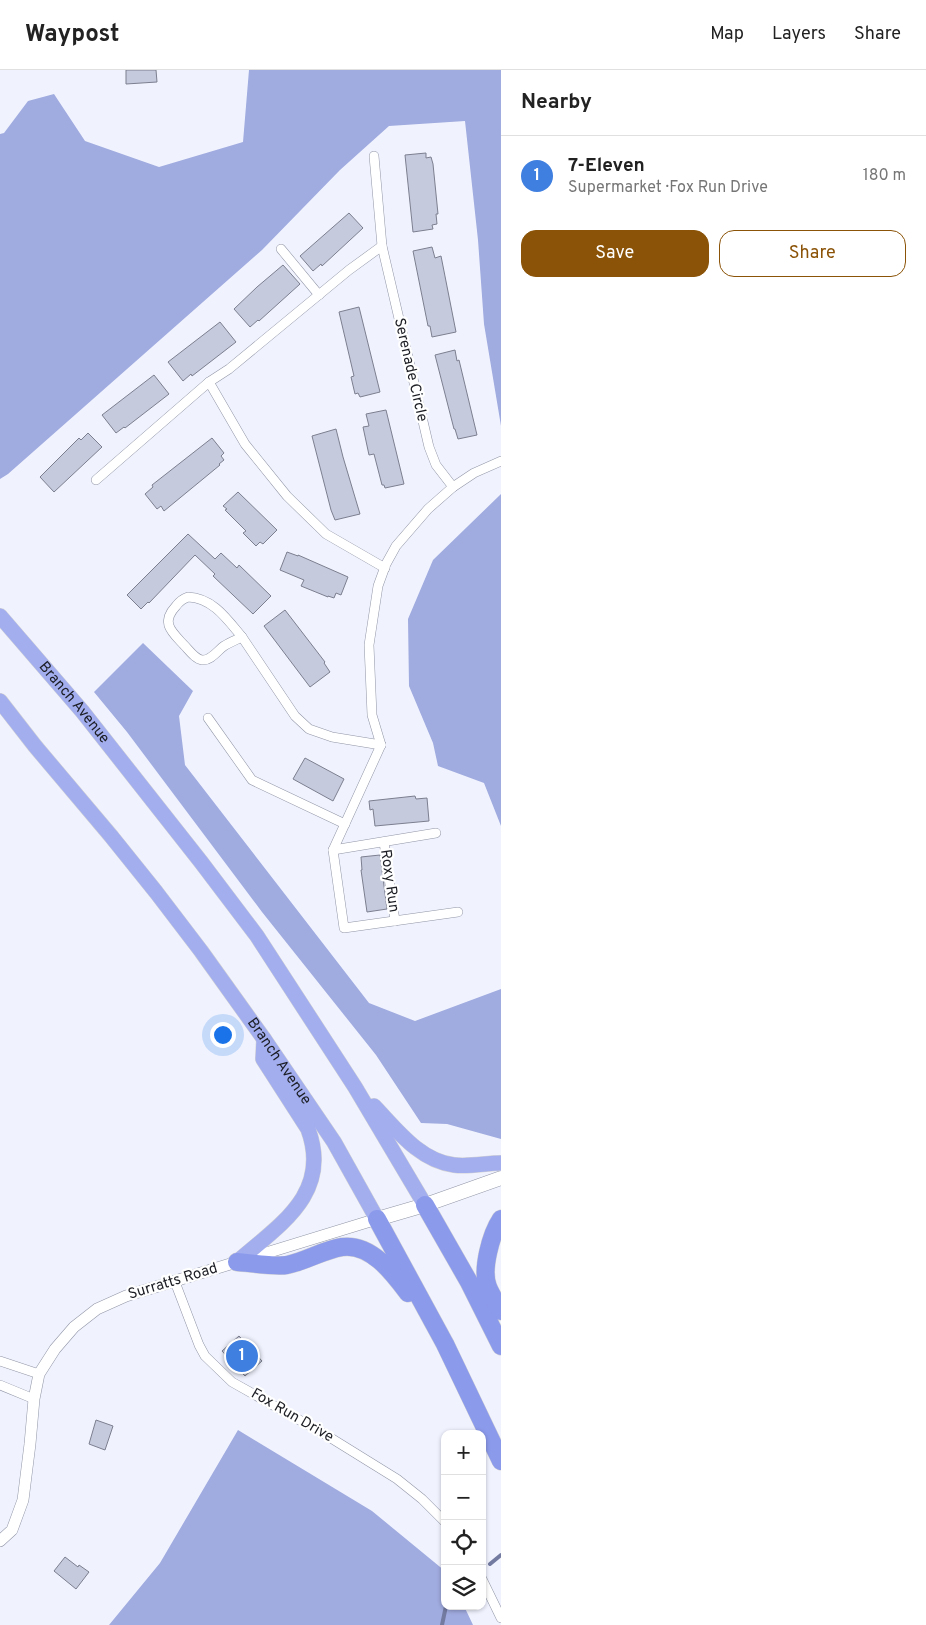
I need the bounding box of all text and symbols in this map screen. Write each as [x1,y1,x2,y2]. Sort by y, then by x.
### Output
text: Waypost [25,20,119,50]
text: Map [710,23,744,46]
text: Layers [772,23,826,46]
text: Share [854,23,901,46]
text: Nearby [521,89,592,116]
text: 7-Eleven [568,154,645,178]
text: 1 [534,166,540,186]
text: 180 m [863,166,906,186]
text: Supermarket · Fox Run Drive [568,178,768,198]
button: Save [521,230,709,277]
button: Share [719,230,906,277]
street label: Serenade Circle [389,316,431,424]
street label: Branch Avenue [34,658,114,748]
street label: Roxy Run [375,848,403,914]
street label: Branch Avenue [242,1014,315,1108]
your location [210,1022,236,1048]
street label: Surratts Road [126,1259,220,1305]
pin: 1 [226,1337,258,1375]
street label: Fox Run Drive [247,1385,337,1447]
map controls [441,1430,486,1610]
button: + [441,1430,486,1475]
button: − [441,1475,486,1520]
button: locate [441,1520,486,1565]
button: layers [441,1565,486,1610]

